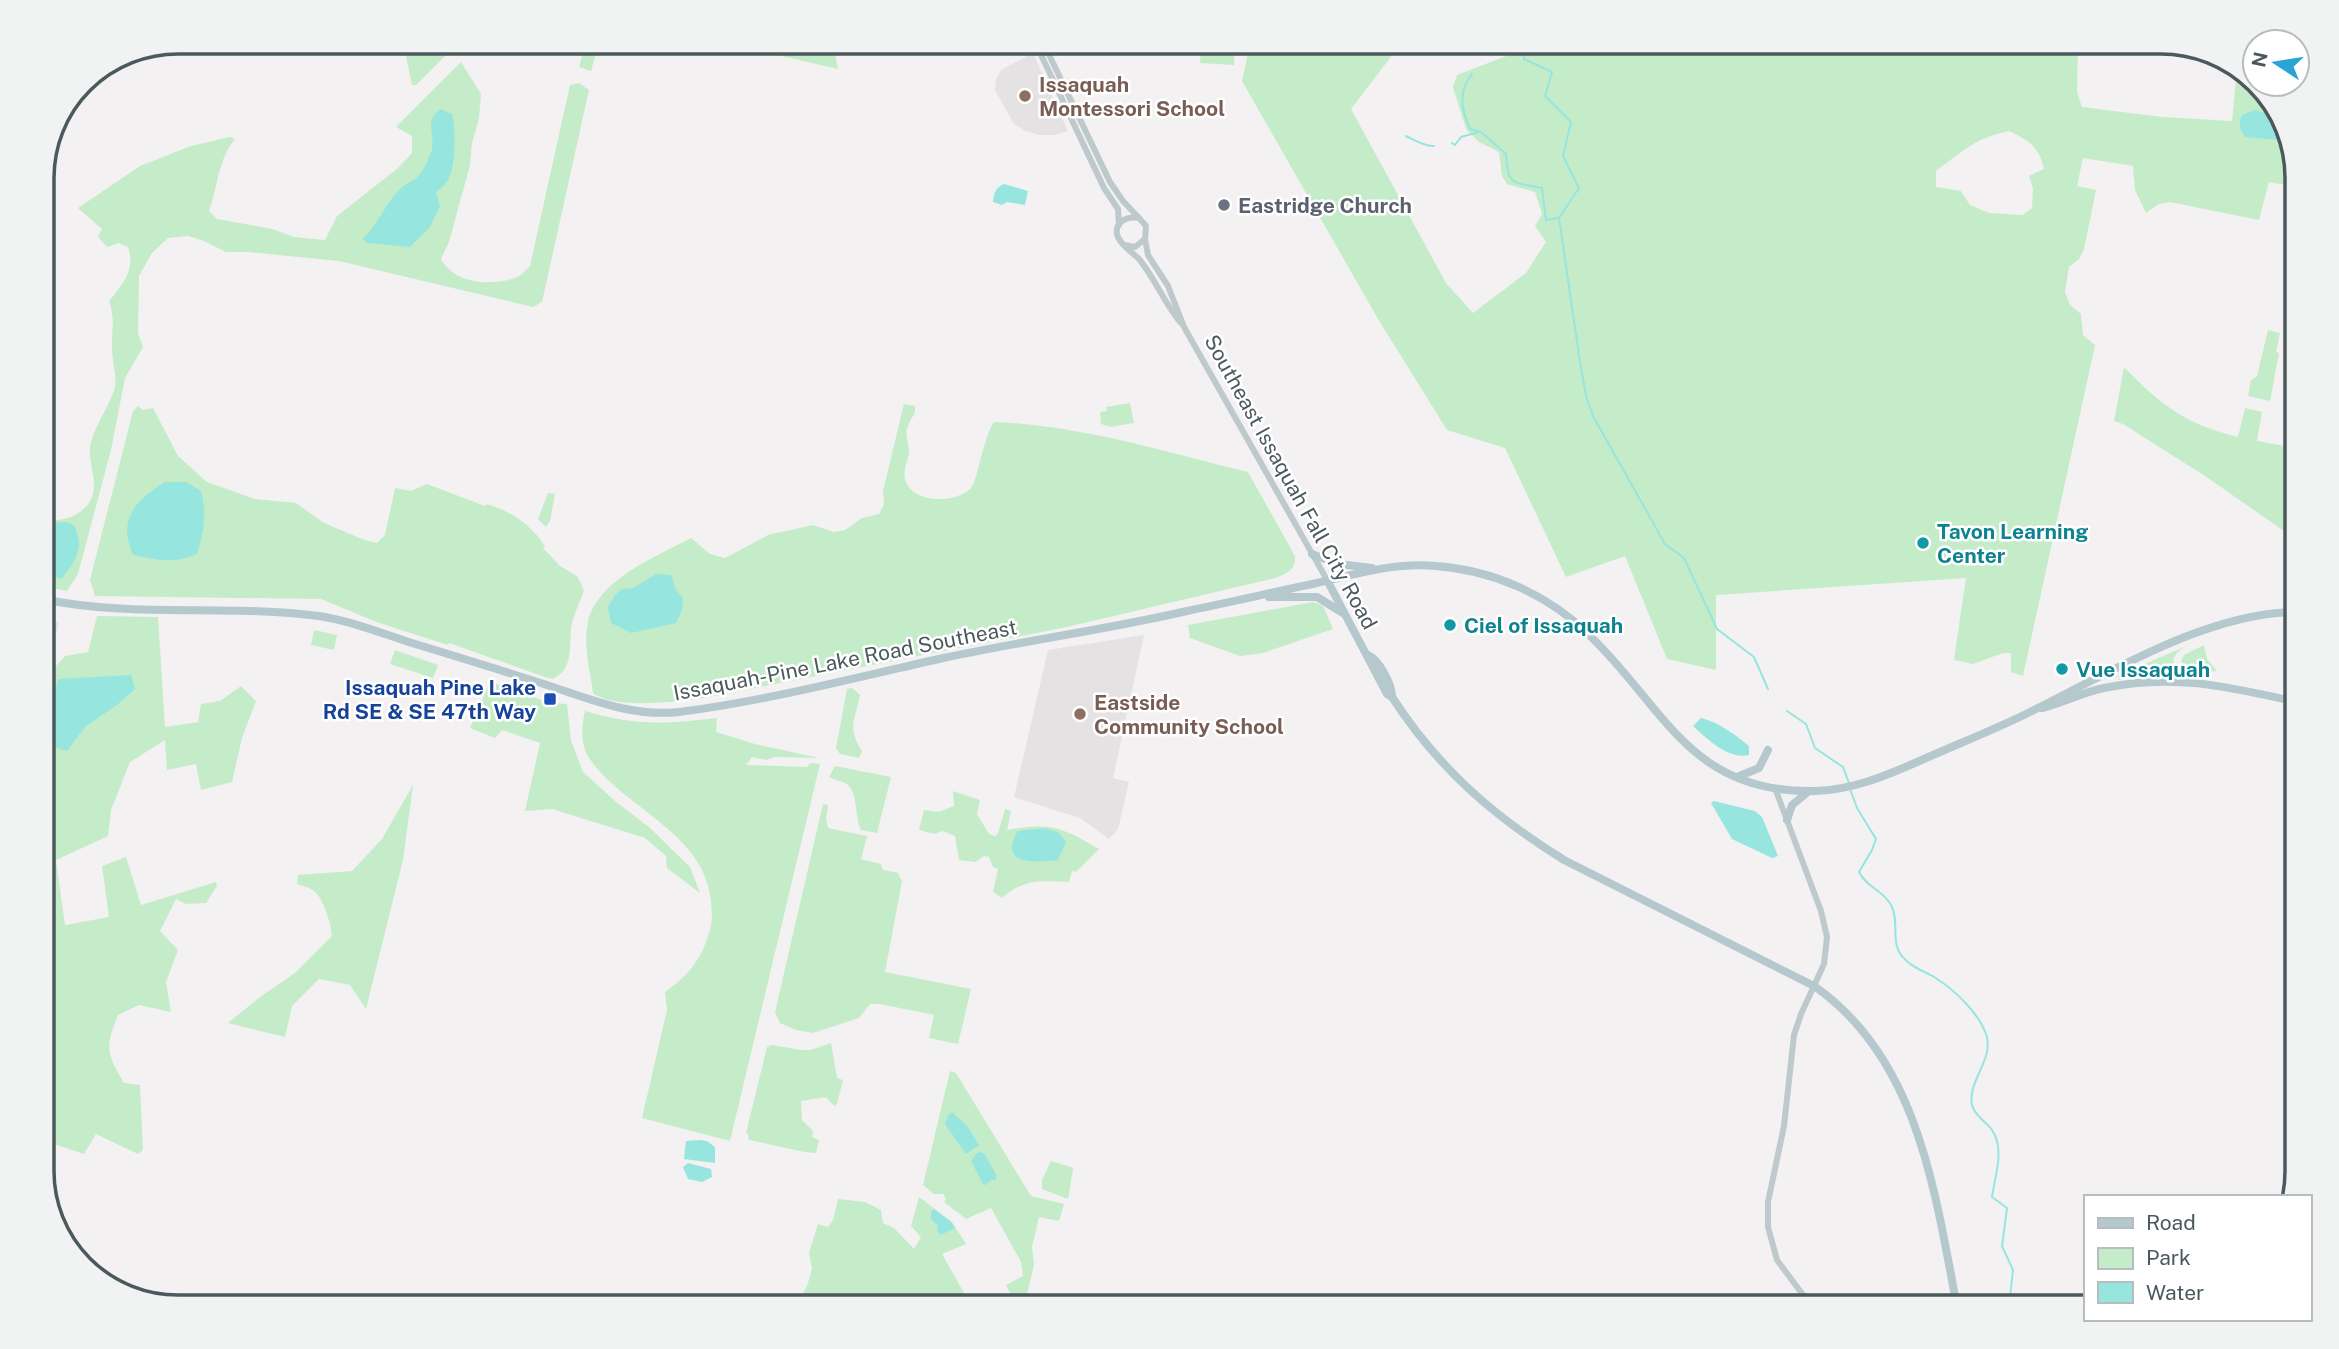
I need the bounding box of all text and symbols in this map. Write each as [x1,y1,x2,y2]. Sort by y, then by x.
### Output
north arrow [2241,28,2311,98]
text: N [2247,50,2272,69]
place label: Issaquah Montessori School [1039,72,1225,121]
marker: Issaquah Montessori School [1017,88,1033,104]
place label: Eastridge Church [1238,193,1412,218]
marker: Eastridge Church [1216,197,1232,213]
street label: Southeast Issaquah Fall City Road [1199,330,1383,634]
place label: Tavon Learning Center [1937,519,2088,568]
marker: Tavon Learning Center [1915,535,1931,551]
place label: Ciel of Issaquah [1464,613,1623,638]
street label: Issaquah-Pine Lake Road Southeast [671,614,1019,706]
marker: Ciel of Issaquah [1442,617,1458,633]
place label: Vue Issaquah [2076,657,2210,682]
marker: Vue Issaquah [2054,661,2070,677]
place label: Issaquah Pine Lake Rd SE & SE 47th Way [323,675,536,724]
place label: Eastside Community School [1094,690,1284,739]
marker: Issaquah Pine Lake Rd SE & SE 47th Way [542,691,558,707]
marker: Eastside Community School [1072,706,1088,722]
legend [2084,1195,2311,1321]
text: Road [2146,1210,2196,1235]
text: Park [2146,1245,2191,1270]
text: Water [2146,1280,2204,1305]

